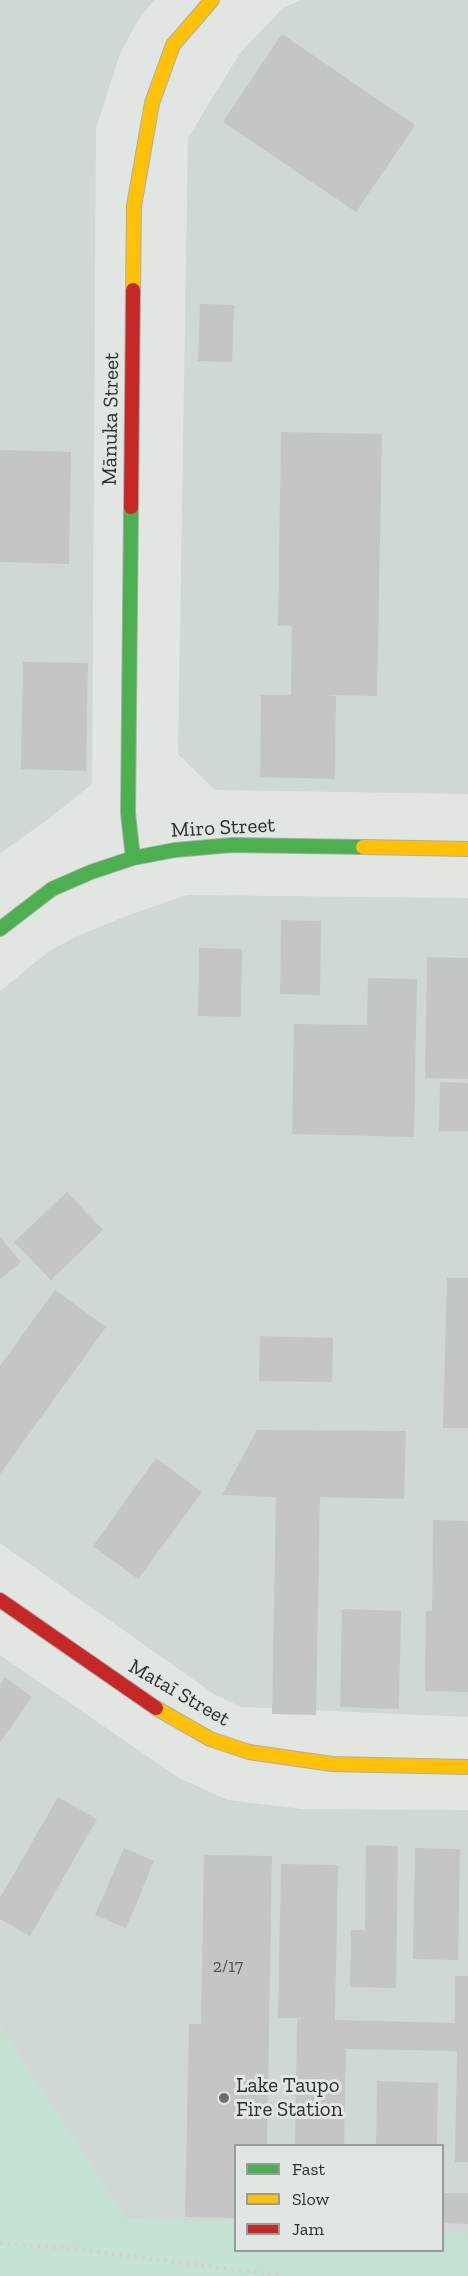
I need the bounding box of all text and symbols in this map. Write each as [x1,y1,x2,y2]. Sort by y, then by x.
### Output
street label: Mānuka Street [97,352,125,486]
street label: Miro Street [170,813,276,843]
street label: Mataī Street [124,1654,234,1732]
house number: 2/17 [213,1956,243,1978]
place label: Lake Taupo Fire Station [236,2073,343,2123]
marker: Lake Taupo Fire Station [217,2091,231,2105]
legend [234,2144,444,2252]
text: Fast [292,2158,325,2180]
text: Slow [292,2188,329,2210]
text: Jam [292,2218,324,2240]

